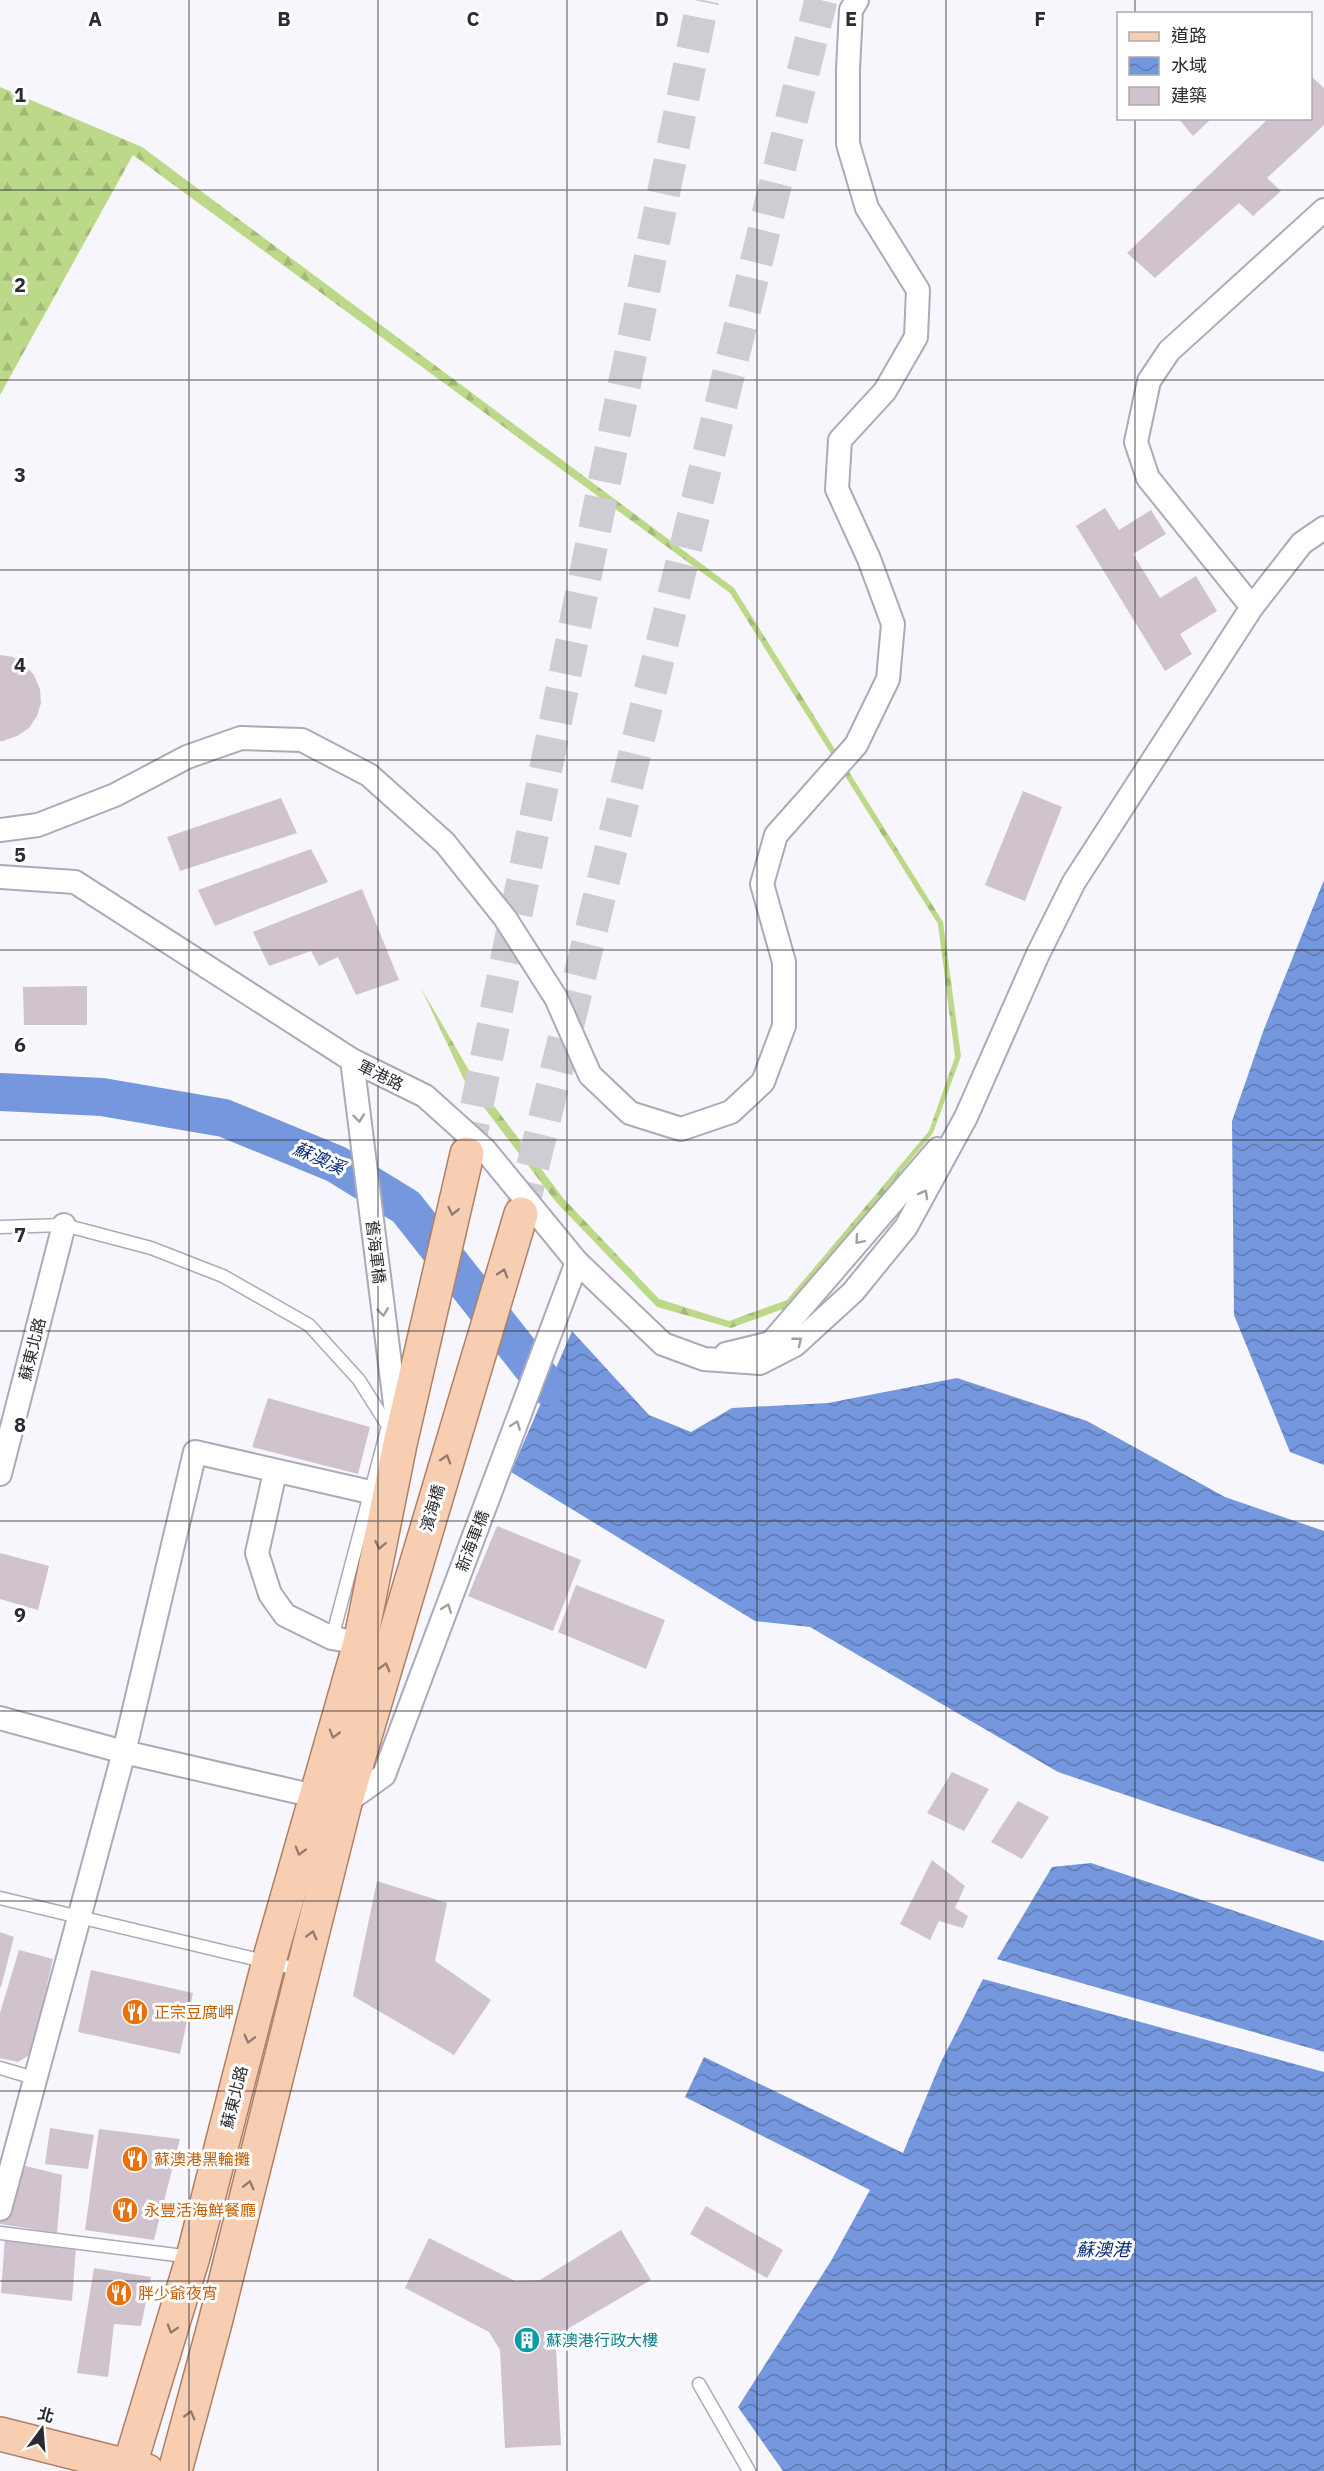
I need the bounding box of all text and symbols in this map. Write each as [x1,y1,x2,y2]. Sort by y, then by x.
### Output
text: A [88,5,102,32]
text: B [277,5,291,32]
text: C [466,5,480,32]
text: D [655,5,669,32]
text: E [845,5,857,32]
text: F [1034,5,1046,32]
legend [1117,12,1312,120]
text: 道路 [1171,24,1207,47]
text: 水域 [1171,54,1207,77]
text: 1 [14,81,26,108]
text: 建築 [1171,84,1207,107]
text: 2 [14,271,26,298]
text: 3 [14,461,26,488]
text: 4 [14,651,26,678]
text: 5 [14,841,26,868]
text: 6 [14,1031,26,1058]
street label: 軍港路 [355,1055,407,1095]
one-way arrow [352,1114,365,1123]
water label: 蘇澳溪 [290,1137,351,1181]
one-way arrow [917,1190,928,1200]
one-way arrow [448,1206,461,1216]
street label: 舊海軍橋 [362,1219,390,1285]
text: 7 [14,1221,26,1248]
one-way arrow [855,1233,866,1244]
one-way arrow [496,1268,508,1279]
one-way arrow [376,1307,389,1316]
street label: 蘇東北路 [15,1316,49,1382]
one-way arrow [791,1338,802,1349]
text: 8 [14,1411,26,1438]
one-way arrow [508,1421,521,1431]
one-way arrow [439,1454,451,1465]
street label: 濱海橋 [416,1482,448,1534]
street label: 新海軍橋 [451,1508,493,1574]
one-way arrow [374,1539,387,1549]
text: 9 [14,1601,26,1628]
one-way arrow [440,1603,452,1614]
one-way arrow [378,1662,390,1673]
one-way arrow [329,1728,341,1739]
one-way arrow [295,1845,307,1856]
one-way arrow [304,1930,317,1940]
restaurant icon: 正宗豆腐岬 [120,1997,150,2027]
place label: 正宗豆腐岬 [154,2002,234,2022]
one-way arrow [243,2034,256,2044]
street label: 蘇東北路 [217,2064,251,2130]
restaurant icon: 蘇澳港黑輪攤 [120,2144,150,2174]
place label: 蘇澳港黑輪攤 [154,2149,250,2169]
one-way arrow [241,2180,254,2190]
restaurant icon: 永豐活海鮮餐廳 [110,2195,140,2225]
place label: 永豐活海鮮餐廳 [144,2200,256,2220]
water label: 蘇澳港 [1076,2238,1133,2261]
restaurant icon: 胖少爺夜宵 [104,2278,134,2308]
place label: 胖少爺夜宵 [138,2283,218,2303]
one-way arrow [167,2323,179,2334]
building icon: 蘇澳港行政大樓 [512,2325,542,2355]
place label: 蘇澳港行政大樓 [546,2330,658,2350]
north arrow [12,2399,72,2459]
text: 北 [36,2403,57,2426]
one-way arrow [183,2410,196,2420]

